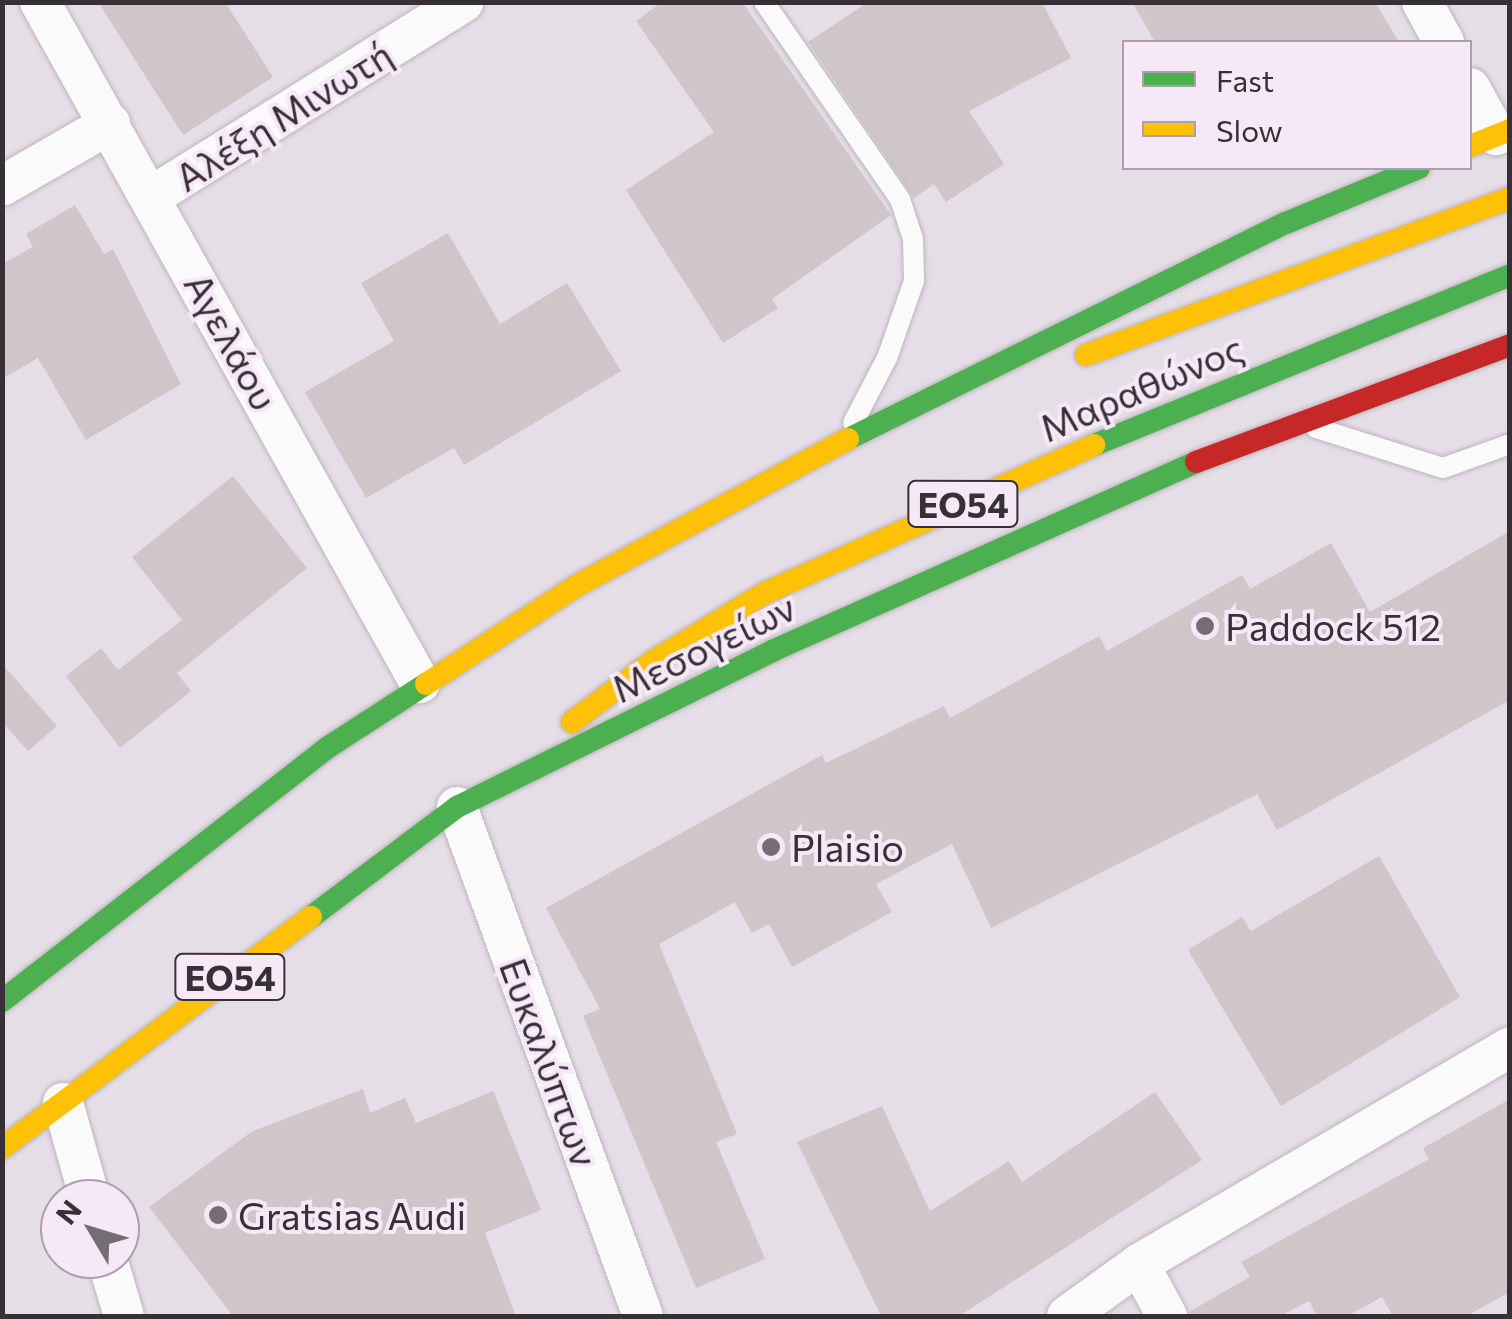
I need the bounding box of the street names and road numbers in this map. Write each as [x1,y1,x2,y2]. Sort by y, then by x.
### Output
street label: Αλέξη Μινωτή [166,30,400,200]
street label: Αγελάου [176,265,288,417]
street label: Μαραθώνος [1033,324,1249,450]
road number: ΕΟ54 [906,474,1020,534]
street label: Μεσογείων [604,583,802,711]
road number: ΕΟ54 [172,947,288,1007]
street label: Ευκαλύπτων [491,952,609,1172]

